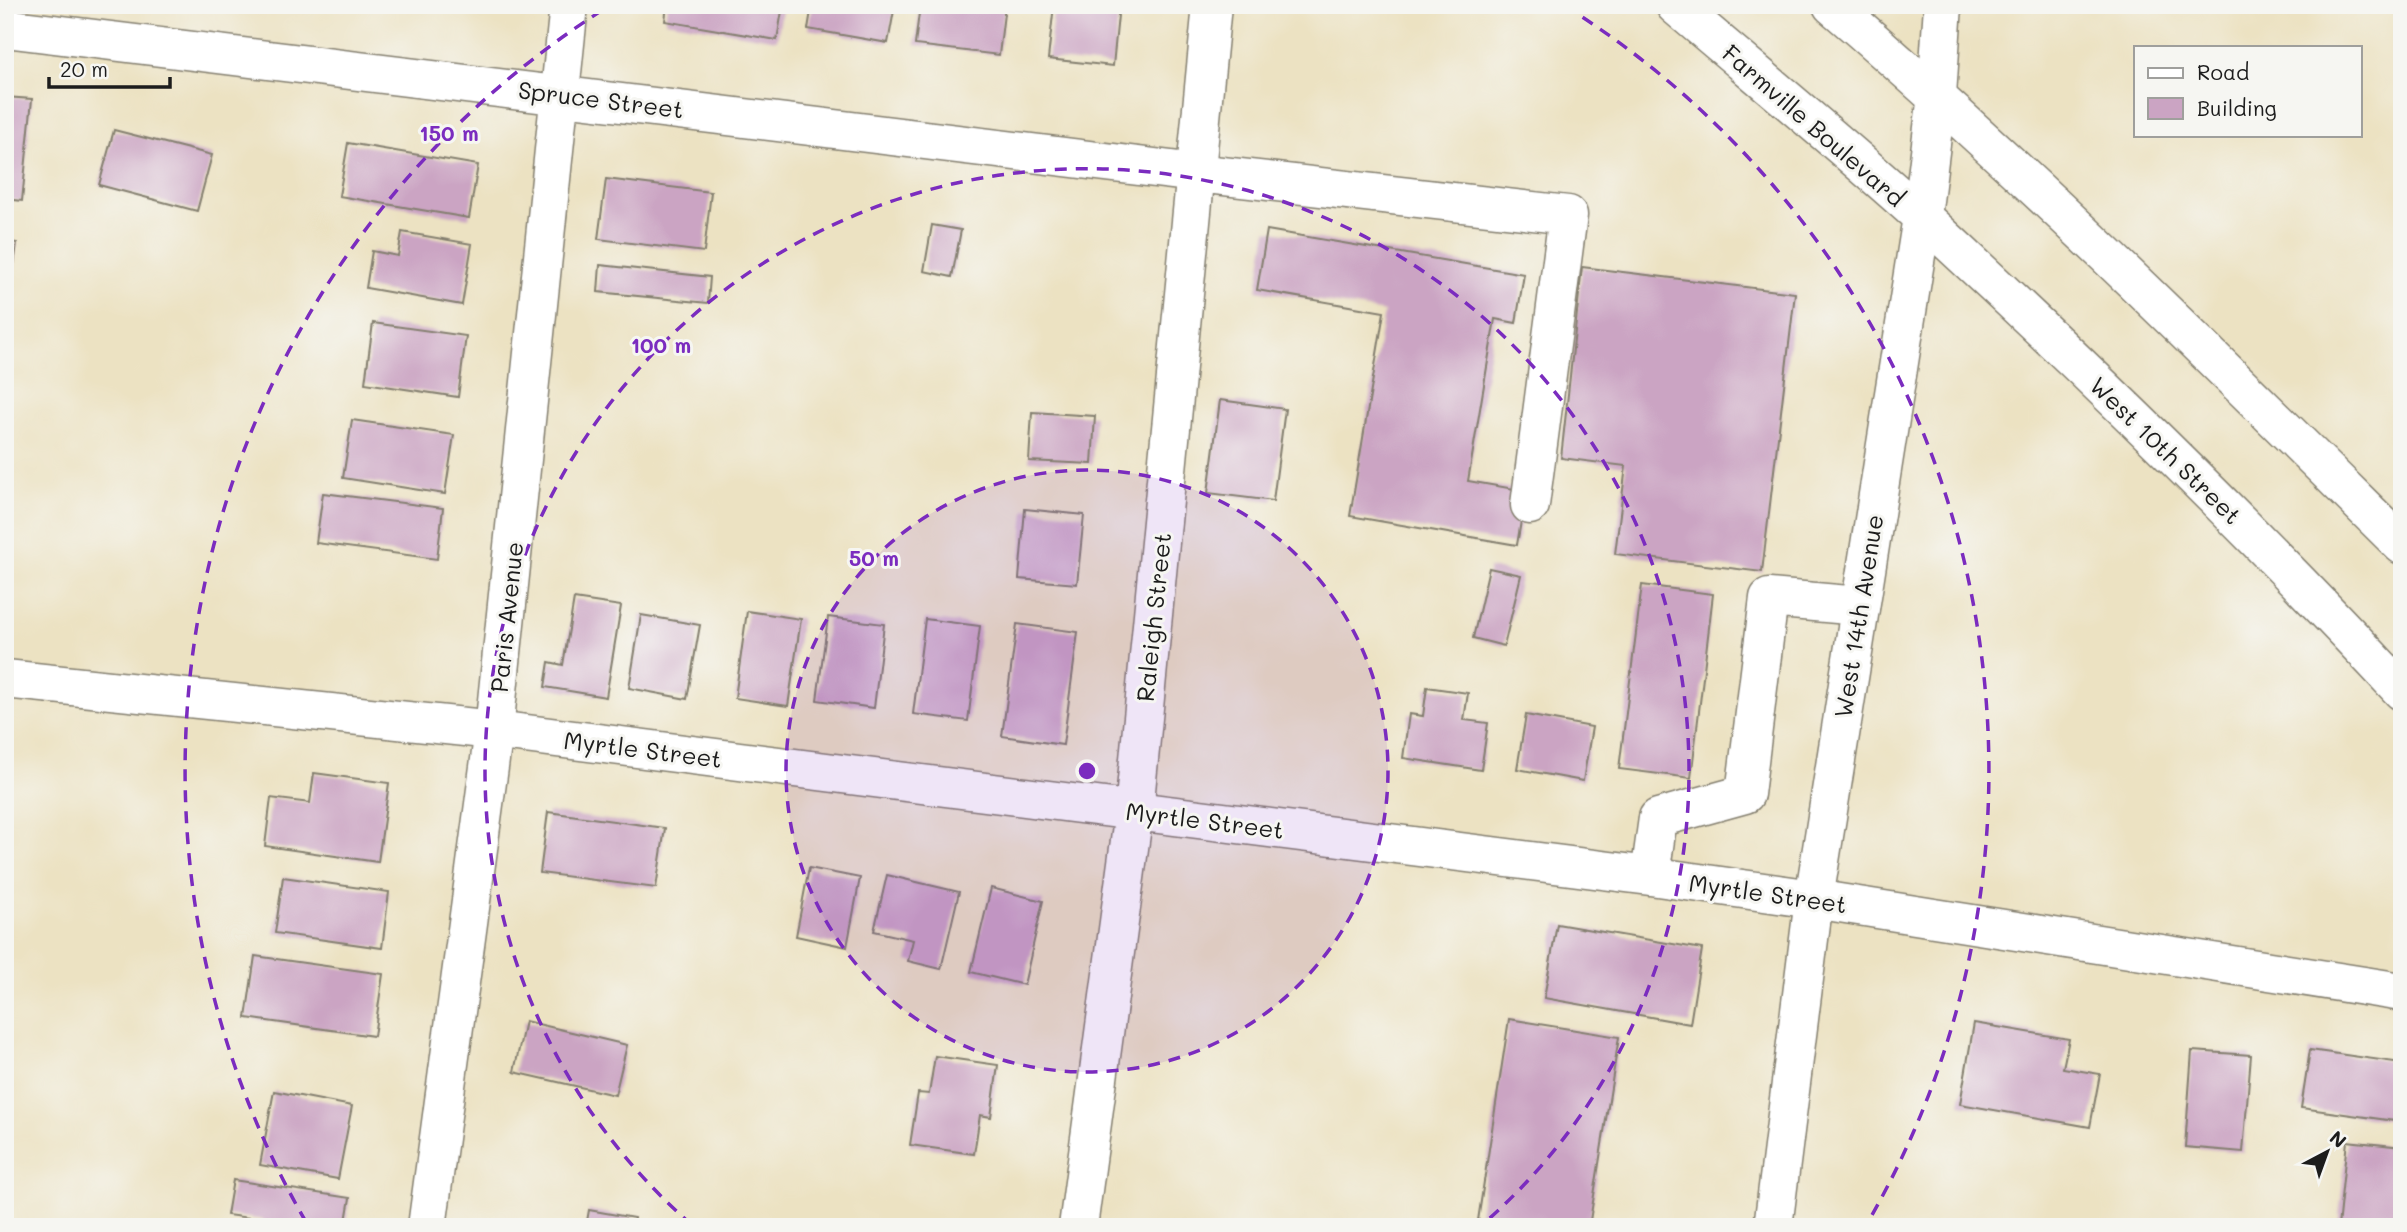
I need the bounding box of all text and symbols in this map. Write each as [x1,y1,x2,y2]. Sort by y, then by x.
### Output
street label: Farmville Boulevard [1716,37,1912,213]
scale bar [49,46,170,90]
legend [2134,46,2362,136]
text: 20 m [60,55,108,82]
text: Road [2197,58,2249,85]
street label: Spruce Street [516,73,686,125]
text: Building [2197,94,2277,121]
text: 150 m [419,119,479,146]
text: 100 m [631,331,691,358]
street label: West 10th Street [2083,370,2249,530]
street label: West 14th Avenue [1827,512,1889,720]
street label: Raleigh Street [1129,531,1177,703]
street label: Paris Avenue [483,540,529,694]
text: 50 m [849,544,899,571]
street label: Myrtle Street [562,724,724,774]
centre of rings [1075,759,1099,783]
street label: Myrtle Street [1124,795,1286,845]
street label: Myrtle Street [1687,867,1849,919]
north arrow [2292,1116,2362,1186]
text: N [2325,1125,2352,1153]

